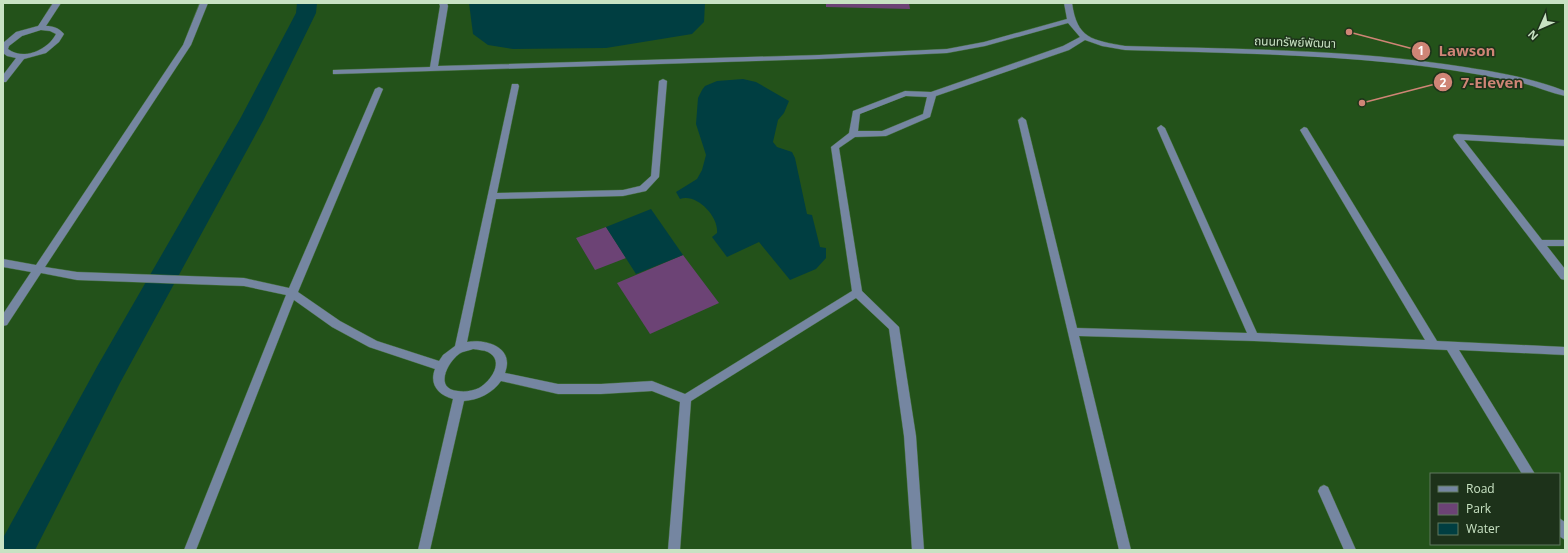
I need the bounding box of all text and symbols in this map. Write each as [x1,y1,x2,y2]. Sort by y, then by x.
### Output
north arrow [1520,8,1560,48]
text: N [1524,27,1541,44]
street label: ถนนทรัพย์พัฒนา [1254,32,1336,52]
callout: Lawson [1411,38,1503,65]
text: Lawson [1439,40,1495,60]
text: 1 [1418,42,1424,59]
callout: 7-Eleven [1433,69,1531,96]
text: 7-Eleven [1461,72,1523,92]
text: 2 [1440,74,1447,91]
legend [1430,473,1560,545]
text: Road [1466,480,1495,497]
text: Park [1466,500,1492,517]
text: Water [1466,520,1500,537]

